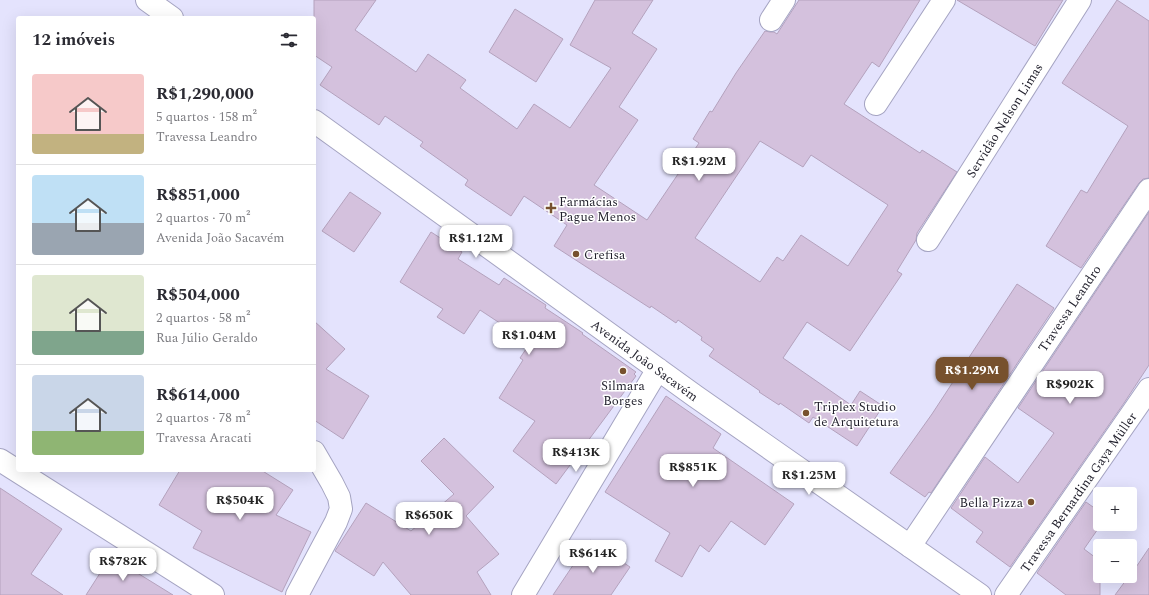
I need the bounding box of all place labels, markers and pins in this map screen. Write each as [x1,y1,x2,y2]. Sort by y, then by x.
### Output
pin: R$1.92M [662,148,736,182]
place label: Farmácias Pague Menos [559,192,636,227]
marker: Farmácias Pague Menos [546,203,556,213]
pin: R$1.12M [439,225,513,259]
place label: Crefisa [584,245,626,265]
marker: Crefisa [571,249,581,259]
pin: R$1.04M [492,322,566,356]
pin: R$1.29M [935,357,1009,391]
marker: Silmara Borges [618,366,628,376]
pin: R$902K [1037,371,1103,405]
place label: Silmara Borges [601,376,646,411]
place label: Triplex Studio de Arquitetura [814,397,899,432]
marker: Triplex Studio de Arquitetura [801,408,811,418]
pin: R$413K [543,439,609,473]
pin: R$851K [660,454,726,488]
pin: R$1.25M [772,462,846,496]
pin: R$504K [207,487,273,521]
place label: Bella Pizza [960,493,1024,513]
marker: Bella Pizza [1026,497,1036,507]
pin: R$650K [396,502,462,536]
pin: R$614K [560,540,626,574]
pin: R$782K [90,548,156,582]

